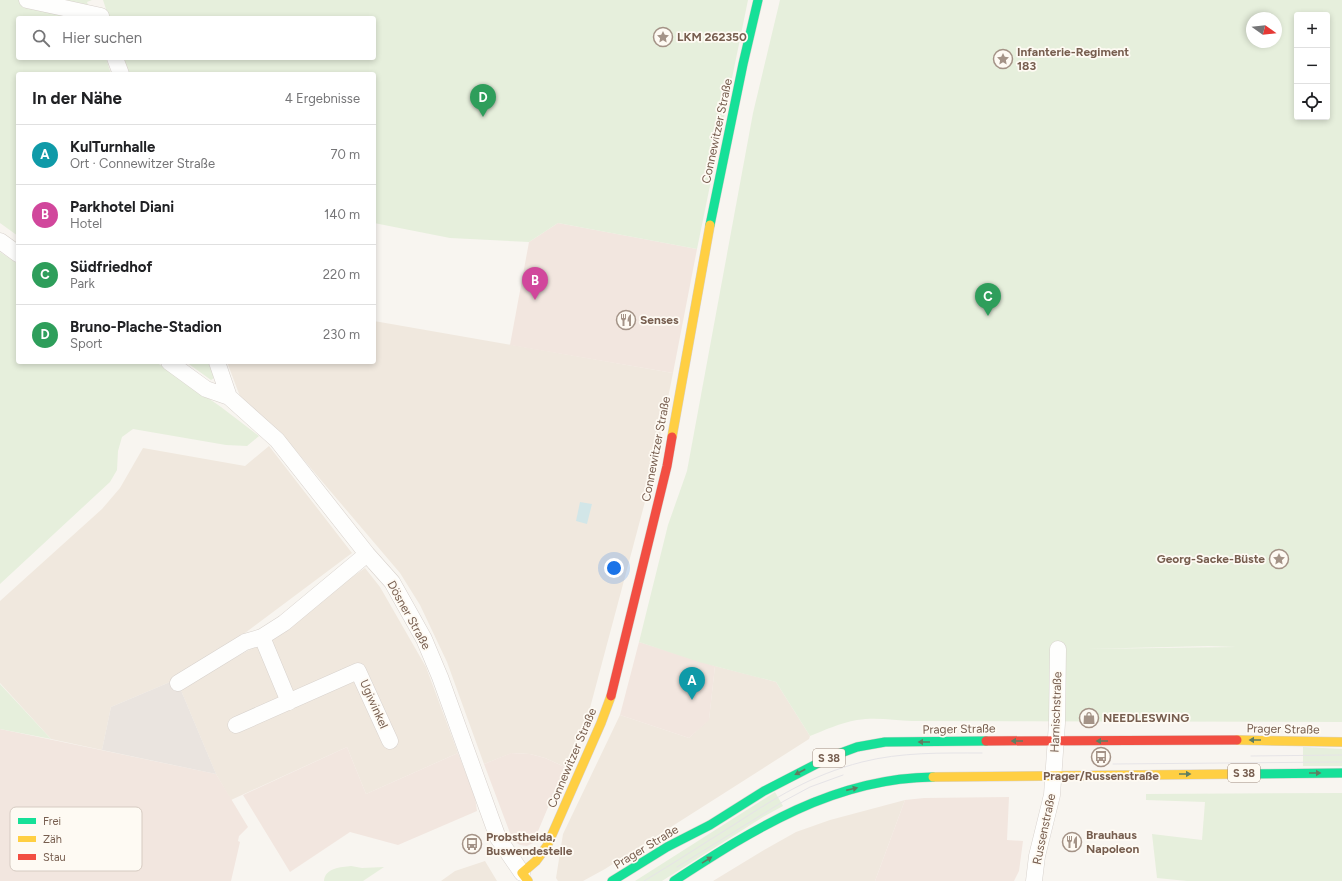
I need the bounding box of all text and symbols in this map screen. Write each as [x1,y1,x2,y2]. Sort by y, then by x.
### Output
north arrow [1246,12,1282,48]
map controls [1294,12,1330,120]
button: + [1294,12,1330,48]
search box [16,16,376,60]
place icon: LKM 262350 [652,26,674,48]
icon: search [30,27,52,49]
text: Hier suchen [62,29,142,47]
place label: LKM 262350 [677,30,747,44]
place label: Infanterie-Regiment 183 [1017,45,1129,73]
place icon: Infanterie-Regiment 183 [992,48,1014,70]
button: − [1294,48,1330,84]
street label: Connewitzer Straße [699,77,735,185]
pin: D [470,84,496,117]
button: locate [1294,84,1330,120]
text: In der Nähe [32,88,122,108]
text: 4 Ergebnisse [285,91,360,106]
text: KulTurnhalle [70,138,155,156]
text: A [40,147,50,162]
text: 70 m [330,147,360,162]
text: Ort · Connewitzer Straße [70,156,215,171]
text: Parkhotel Diani [70,198,174,216]
text: B [41,207,49,222]
text: 140 m [324,207,360,222]
text: Hotel [70,216,102,231]
text: Südfriedhof [70,258,152,276]
text: C [40,267,50,282]
text: 220 m [323,267,360,282]
pin: B [522,267,548,300]
text: Park [70,276,95,291]
pin: C [975,283,1001,316]
restaurant icon: Senses [615,309,637,331]
place label: Senses [640,313,679,327]
text: Bruno-Plache-Stadion [70,318,222,336]
text: D [40,327,50,342]
text: 230 m [323,327,360,342]
text: Sport [70,336,103,351]
street label: Connewitzer Straße [639,395,673,503]
place icon: Georg-Sacke-Büste [1268,548,1290,570]
place label: Georg-Sacke-Büste [1157,552,1265,566]
your location [604,558,624,578]
street label: Dösner Straße [384,578,434,652]
pin: A [679,667,705,700]
street label: Harnischstraße [1048,671,1064,753]
street label: Ugiwinkel [357,677,391,731]
street label: Connewitzer Straße [545,706,600,810]
shop icon: NEEDLESWING [1078,707,1100,729]
place label: NEEDLESWING [1103,711,1189,725]
street label: Prager Straße [922,721,996,737]
street label: Prager Straße [1246,721,1320,737]
one-way arrow [1011,737,1023,744]
one-way arrow [1248,737,1261,743]
one-way arrow [1095,738,1108,744]
one-way arrow [917,739,930,745]
bus stop icon: Prager/Russenstraße [1090,746,1112,768]
road number: S 38 [813,749,845,767]
road number: S 38 [1228,764,1260,782]
one-way arrow [794,768,805,775]
place label: Prager/Russenstraße [1043,769,1159,783]
one-way arrow [1309,770,1322,776]
one-way arrow [1179,771,1192,777]
one-way arrow [846,786,858,792]
street label: Russenstraße [1030,792,1058,866]
legend [10,807,142,871]
text: Frei [43,815,61,828]
street label: Prager Straße [611,822,681,872]
place label: Brauhaus Napoleon [1086,828,1139,856]
place label: Probstheida, Buswendestelle [486,830,573,858]
restaurant icon: Brauhaus Napoleon [1061,831,1083,853]
text: Zäh [43,833,62,846]
bus stop icon: Probstheida, Buswendestelle [461,833,483,855]
text: Stau [43,851,66,864]
one-way arrow [702,856,712,864]

